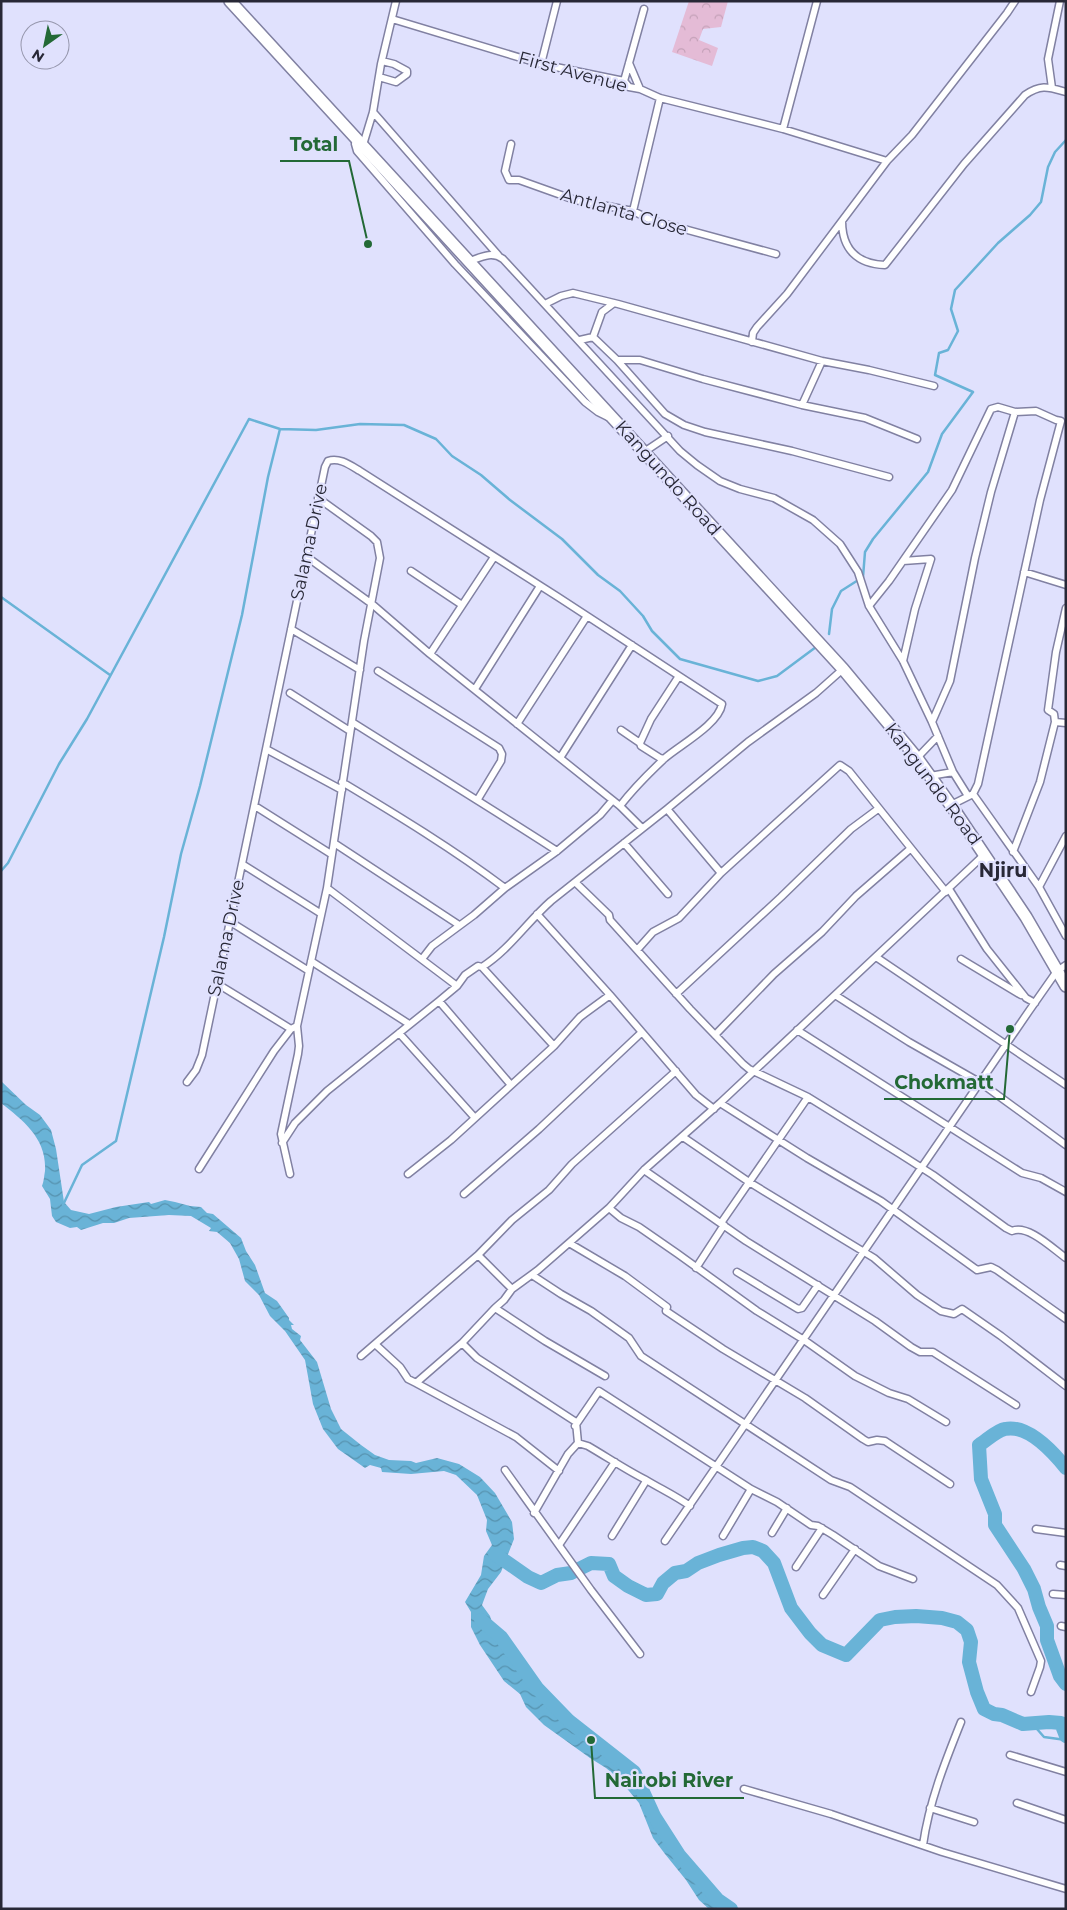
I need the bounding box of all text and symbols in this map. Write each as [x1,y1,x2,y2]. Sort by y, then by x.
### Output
north arrow [20,20,70,70]
text: N [28,45,48,67]
street label: First Avenue [516,47,630,97]
callout: Total [280,127,349,161]
text: Total [290,133,338,156]
street label: Antlanta Close [558,183,690,241]
street label: Kangundo Road [611,416,725,540]
street label: Salama Drive [286,482,332,602]
street label: Kangundo Road [880,719,986,849]
district label: Njiru [979,859,1027,882]
street label: Salama Drive [203,878,249,998]
callout: Chokmatt [884,1065,1004,1099]
text: Chokmatt [894,1071,994,1094]
callout: Nairobi River [595,1764,744,1798]
text: Nairobi River [605,1769,733,1792]

